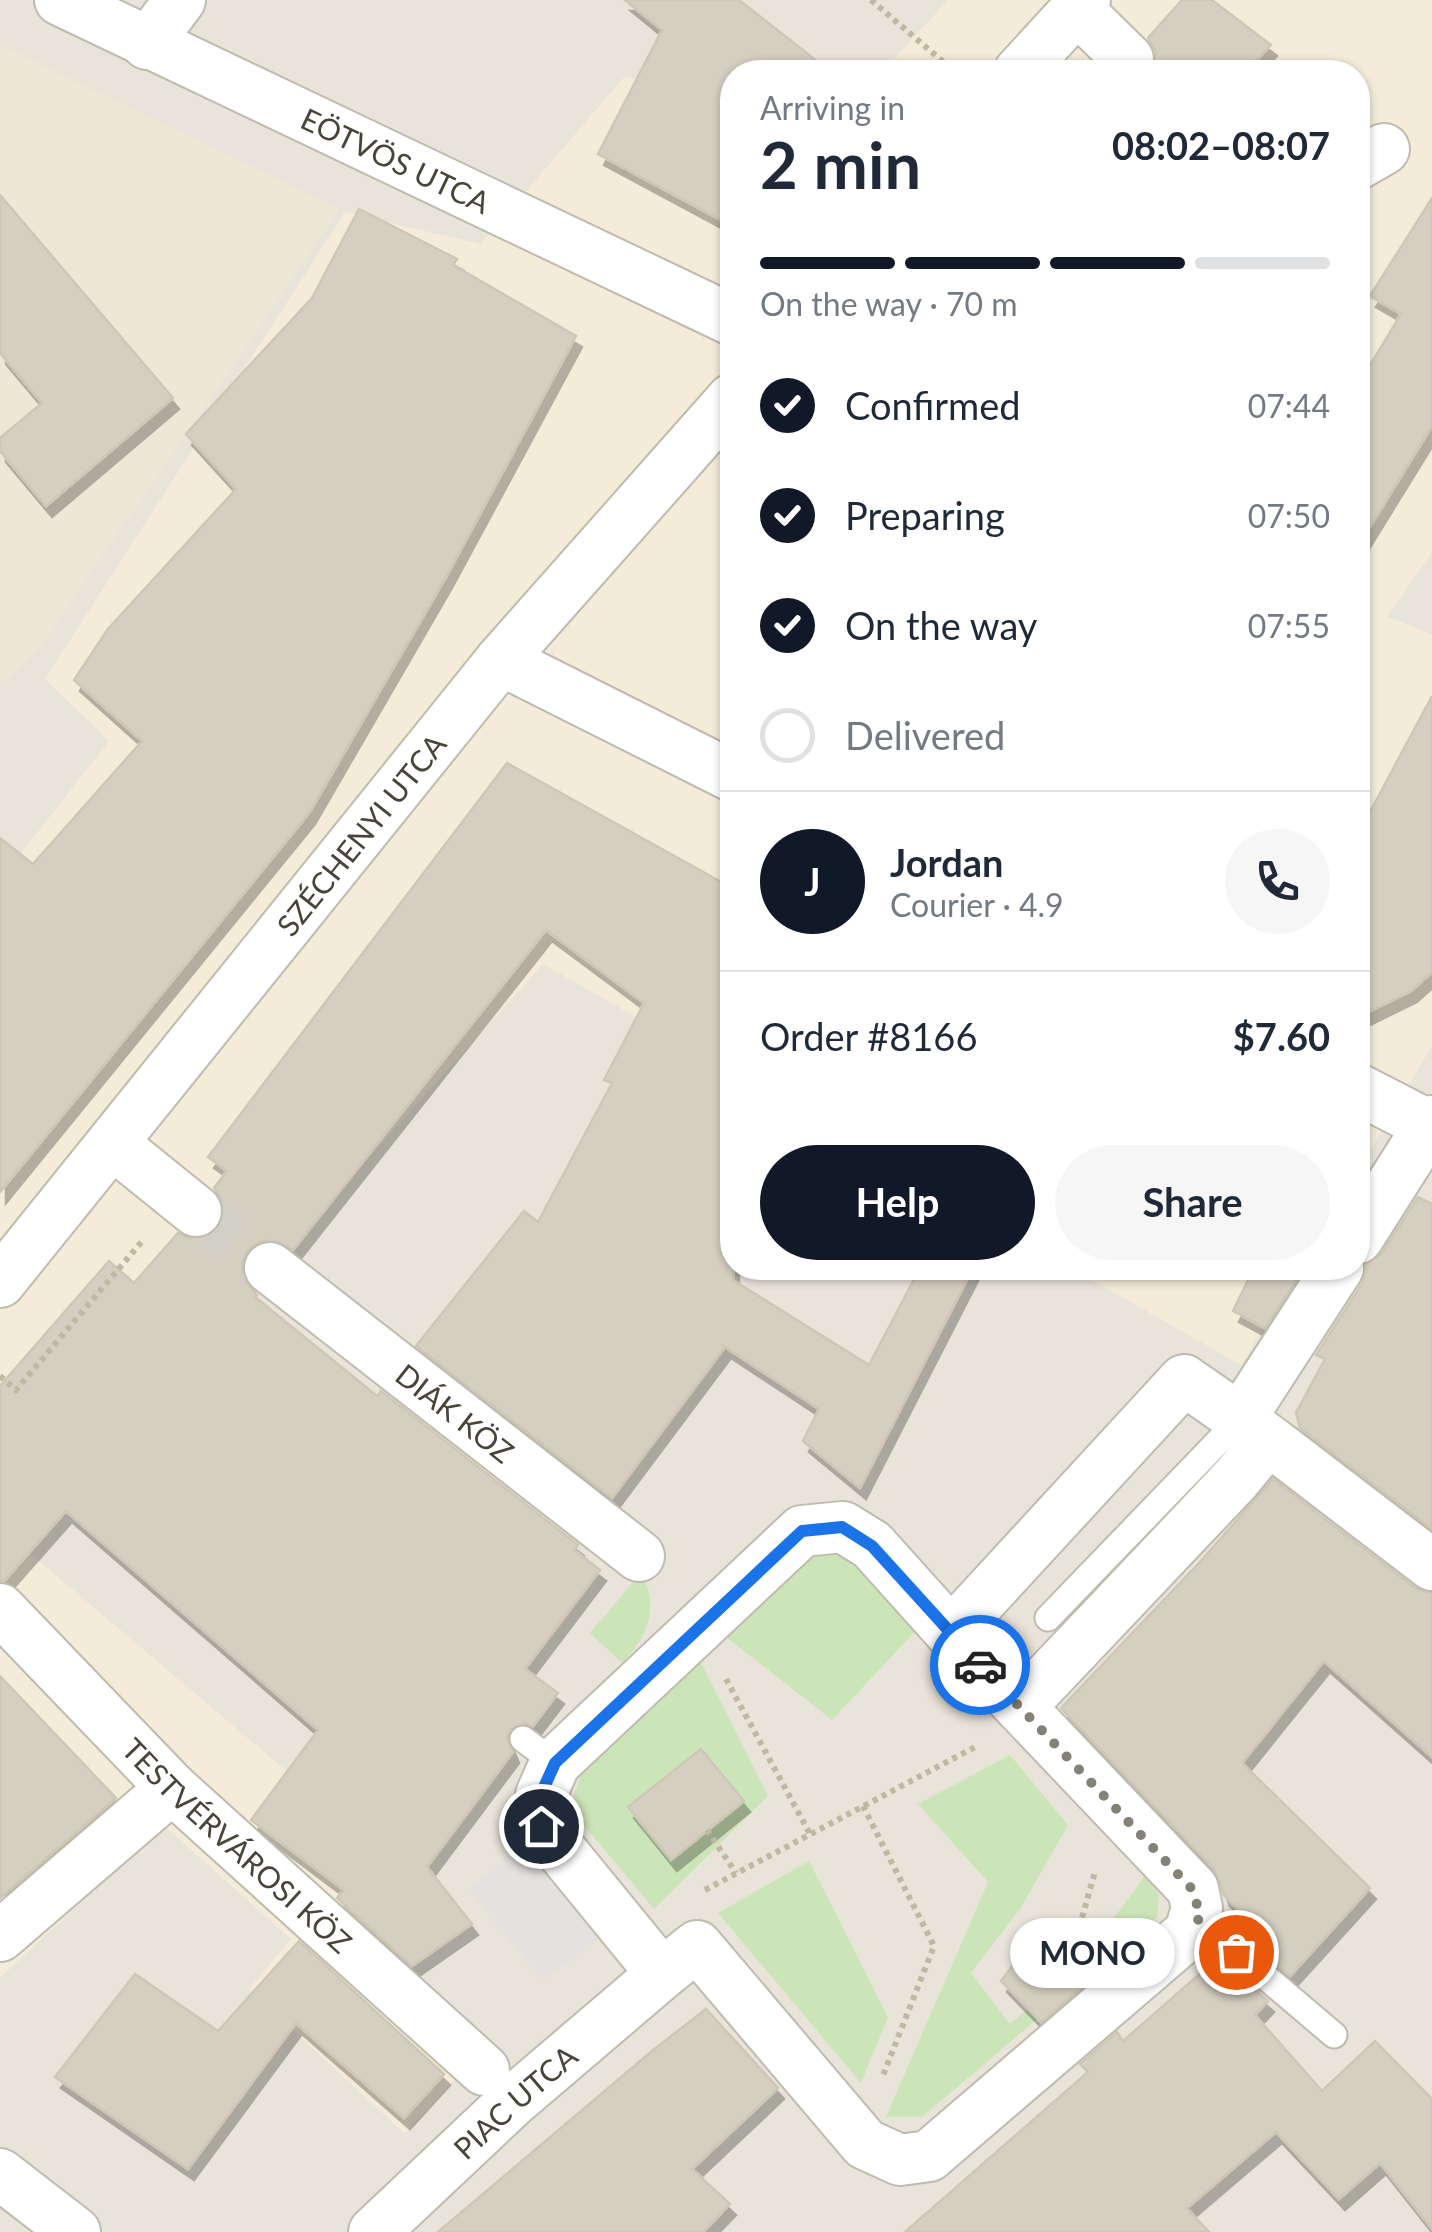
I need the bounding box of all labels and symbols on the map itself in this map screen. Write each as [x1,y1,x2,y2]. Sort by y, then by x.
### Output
street label: EÖTVÖS UTCA [296,100,497,220]
street label: SZÉCHENYI UTCA [269,726,453,942]
street label: DIÁK KÖZ [389,1356,521,1470]
courier [930,1615,1030,1715]
street label: TESTVÉRVÁROSI KÖZ [116,1730,359,1960]
pin [499,1784,584,1869]
pin [1194,1910,1279,1995]
callout: MONO [1011,1917,1176,1987]
street label: PIAC UTCA [446,2037,584,2166]

